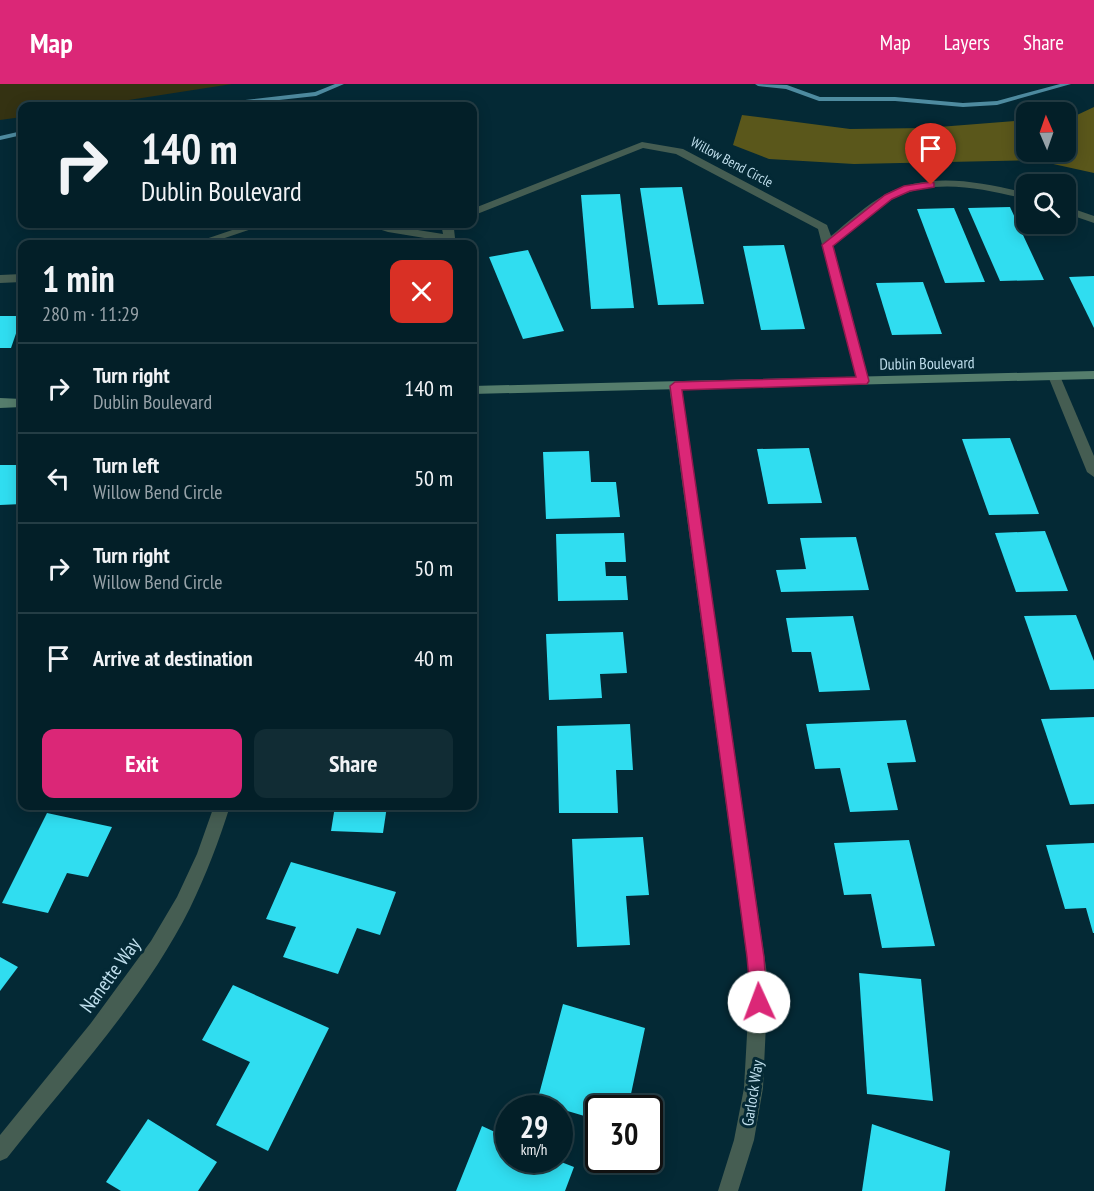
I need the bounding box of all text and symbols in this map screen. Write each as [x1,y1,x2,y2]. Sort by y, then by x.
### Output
text: Map [30,24,73,61]
text: Map [880,29,911,56]
text: Layers [944,29,990,56]
text: Share [1023,29,1064,56]
north arrow [1016,102,1076,162]
map controls [1016,102,1076,234]
text: 140 m [141,121,238,176]
pin [905,123,956,185]
icon: right [42,126,120,204]
icon: arrive [914,132,947,165]
street label: Willow Bend Circle [688,133,776,191]
text: Dublin Boulevard [141,174,302,208]
button: search [1016,174,1076,234]
text: 1 min [42,255,115,302]
button: close [390,260,453,323]
text: 280 m · 11:29 [42,301,139,327]
street label: Dublin Boulevard [879,352,975,374]
text: Turn right [93,361,170,389]
icon: right [42,372,75,405]
text: 140 m [404,374,453,402]
text: Dublin Boulevard [93,389,212,415]
text: Turn left [93,451,159,479]
icon: left [42,462,75,495]
text: 50 m [414,464,453,492]
text: Willow Bend Circle [93,479,223,505]
text: Turn right [93,541,170,569]
icon: right [42,552,75,585]
text: 50 m [414,554,453,582]
text: Willow Bend Circle [93,569,223,595]
icon: arrive [42,642,75,675]
text: Arrive at destination [93,644,253,672]
text: 40 m [414,644,453,672]
button: Exit [42,729,242,798]
button: Share [254,729,453,798]
street label: Nanette Way [74,932,146,1018]
position arrow [727,970,791,1034]
street label: Garlock Way [737,1059,767,1127]
speed limit sign: 30 [585,1095,663,1173]
text: 29 [520,1107,548,1146]
text: km/h [521,1140,547,1159]

